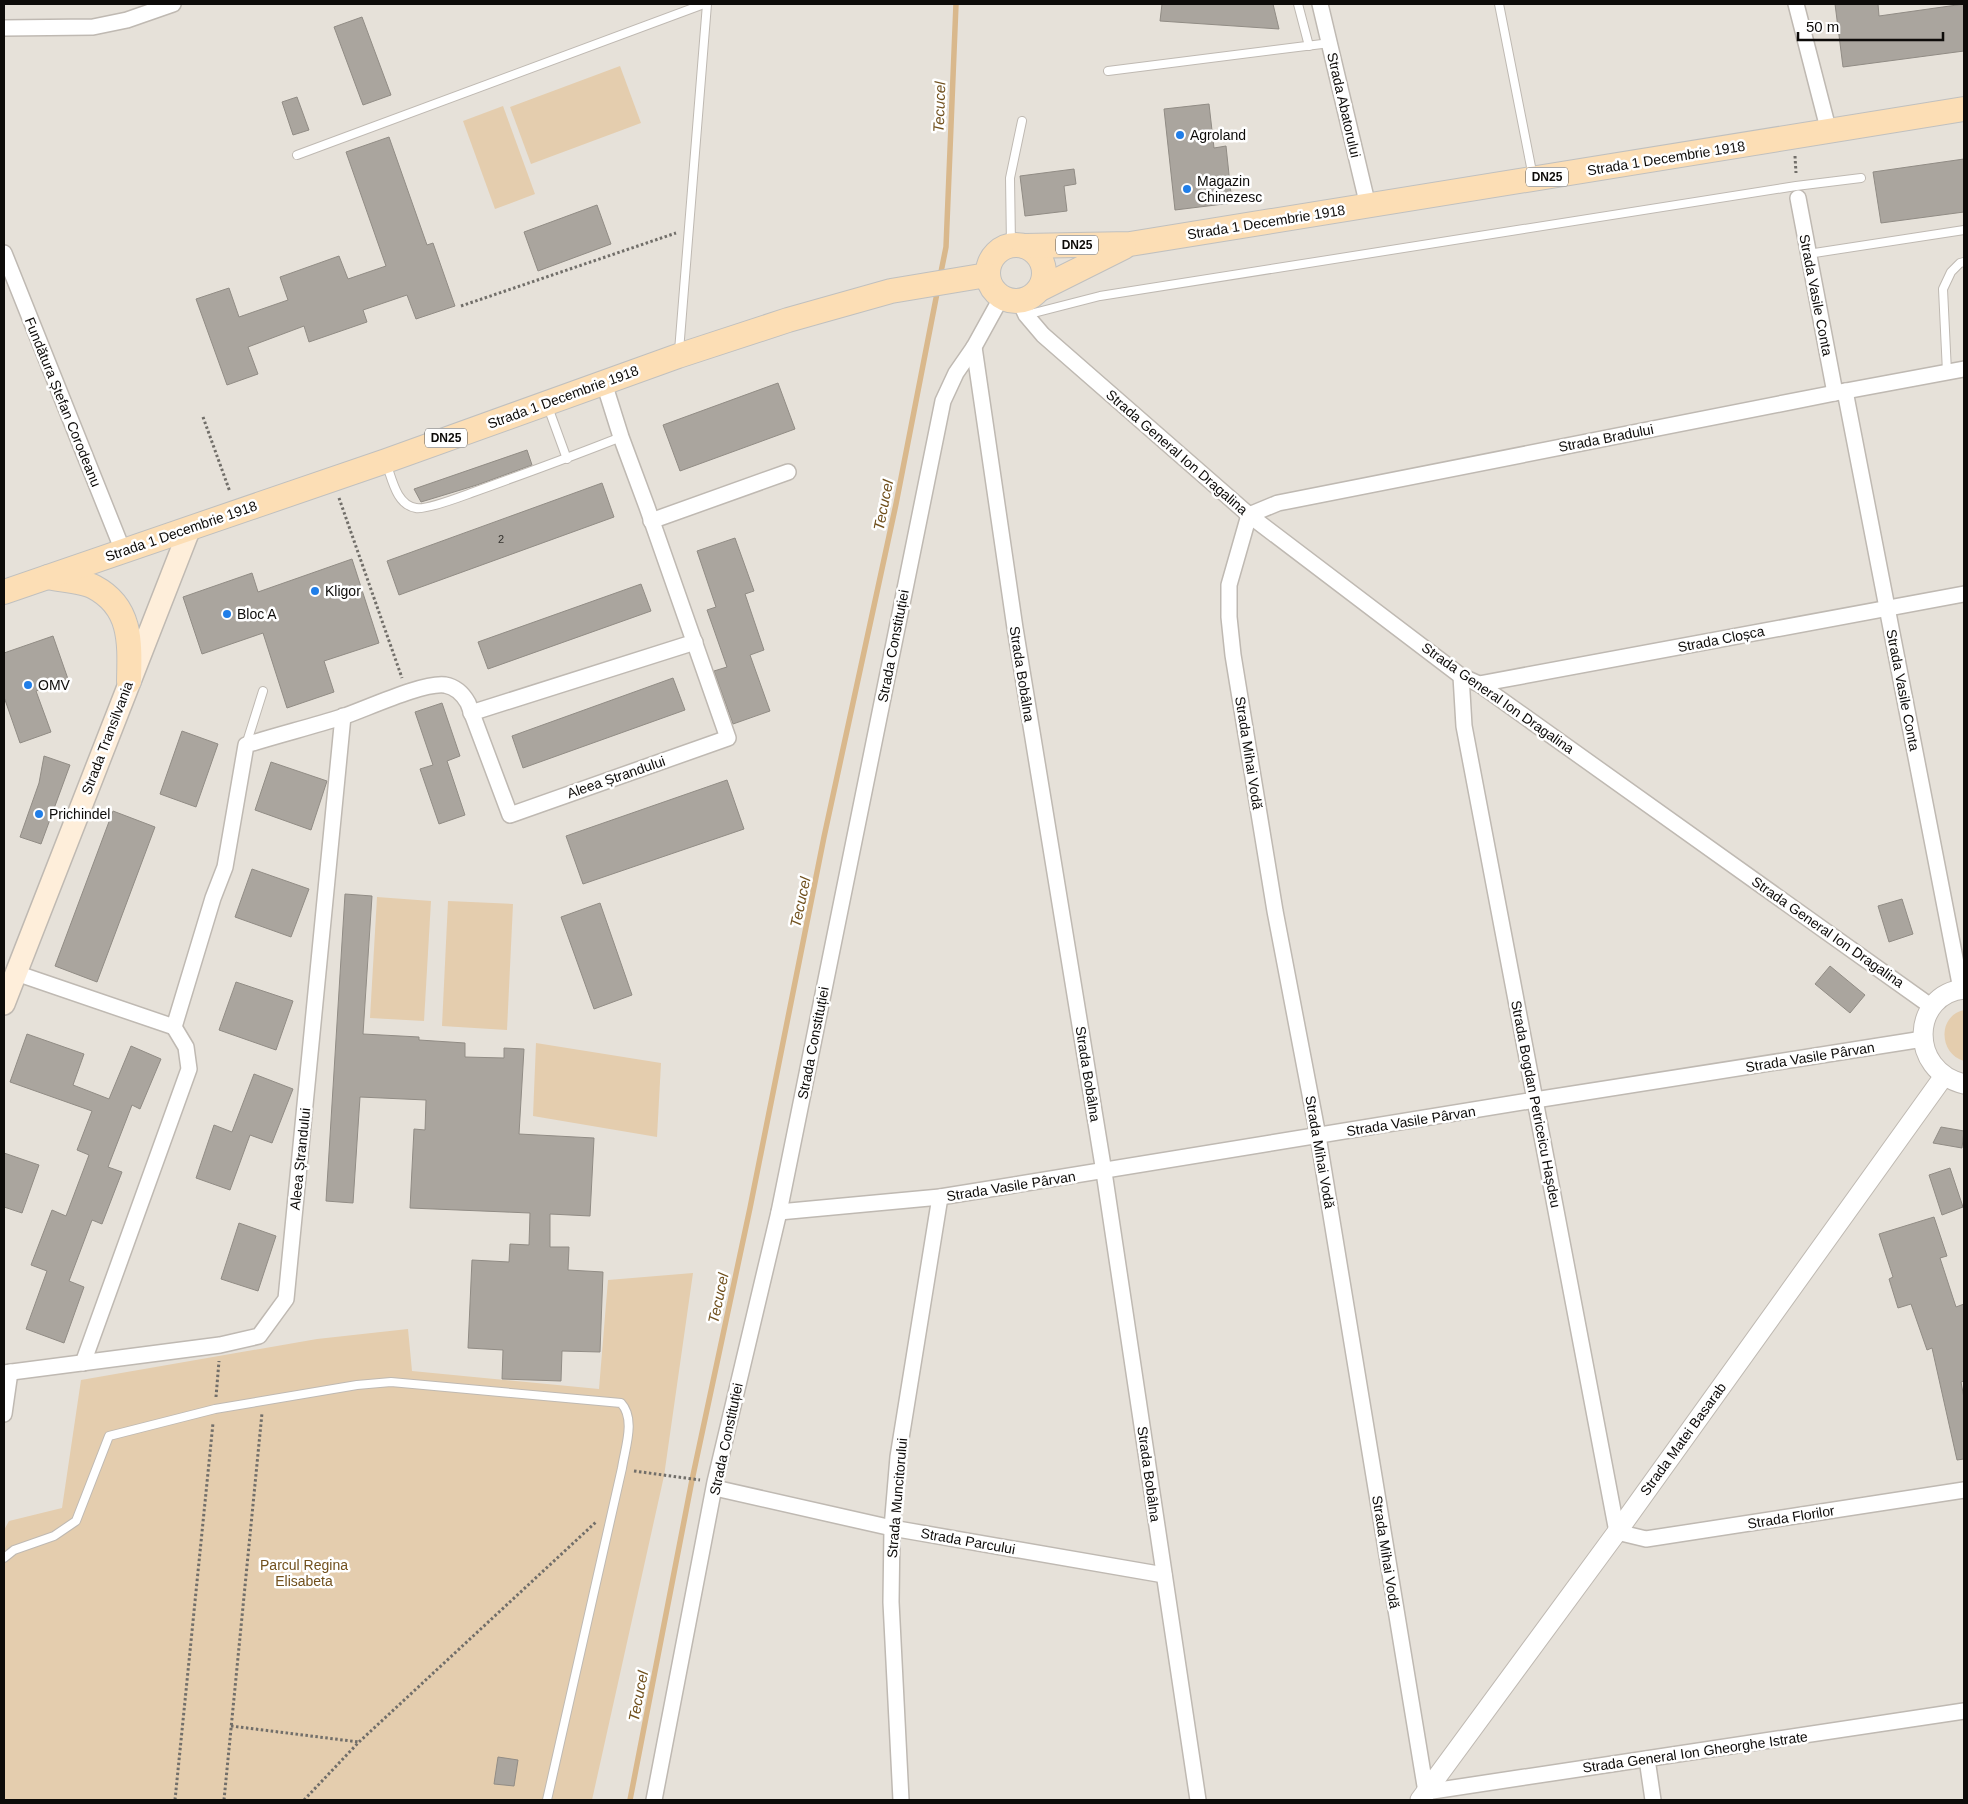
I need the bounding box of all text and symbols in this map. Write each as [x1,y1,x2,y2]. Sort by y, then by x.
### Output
scale bar [1798,10,1943,42]
text: 50 m [1806,18,1839,35]
street label: Strada Abatorului [1324,51,1364,159]
water label: Tecucel [930,80,948,133]
place label: Agroland [1190,127,1246,143]
marker: Agroland [1174,129,1186,141]
street label: Strada 1 Decembrie 1918 [1586,138,1746,178]
road number: DN25 [1526,168,1568,186]
place label: Magazin Chinezesc [1197,173,1262,205]
marker: Magazin Chinezesc [1181,183,1193,195]
street label: Strada 1 Decembrie 1918 [1186,202,1346,242]
street label: Strada Vasile Conta [1796,233,1836,357]
road number: DN25 [1056,236,1098,254]
street label: Fundătura Ștefan Corodeanu [22,315,104,489]
street label: Strada 1 Decembrie 1918 [485,362,641,432]
street label: Strada General Ion Dragalina [1103,386,1251,518]
street label: Strada Bradului [1557,421,1655,455]
road number: DN25 [425,428,467,448]
water label: Tecucel [870,478,896,532]
street label: Strada 1 Decembrie 1918 [103,497,259,565]
house number: 2 [498,533,504,545]
place label: Kligor [325,583,361,599]
marker: Kligor [309,585,321,597]
street label: Strada Constituției [874,588,912,704]
place label: Bloc A [237,606,277,622]
marker: Bloc A [221,608,233,620]
street label: Strada Cloșca [1676,623,1766,655]
street label: Strada Bobâlna [1007,625,1037,723]
street label: Strada Vasile Conta [1883,628,1923,752]
street label: Strada General Ion Dragalina [1419,639,1577,757]
place label: OMV [38,677,71,693]
marker: OMV [22,679,34,691]
street label: Strada Transilvania [78,679,136,797]
street label: Strada Mihai Vodă [1232,695,1266,811]
street label: Aleea Ștrandului [565,753,667,801]
place label: Prichindel [49,806,110,822]
marker: Prichindel [33,808,45,820]
street label: Strada General Ion Dragalina [1749,873,1907,991]
water label: Tecucel [786,875,814,929]
street label: Strada Constituției [794,985,832,1101]
street label: Strada Bogdan Petriceicu Hașdeu [1508,999,1564,1209]
street label: Strada Bobâlna [1073,1025,1103,1123]
street label: Strada Vasile Pârvan [1744,1039,1876,1075]
street label: Strada Mihai Vodă [1302,1094,1338,1210]
street label: Strada Vasile Pârvan [1345,1103,1477,1139]
street label: Aleea Ștrandului [287,1107,313,1211]
street label: Strada Vasile Pârvan [945,1168,1077,1204]
water label: Tecucel [704,1271,732,1325]
street label: Strada Matei Basarab [1637,1379,1729,1498]
street label: Strada Constituției [706,1381,746,1497]
street label: Strada Bobâlna [1134,1425,1164,1523]
street label: Strada Muncitorului [884,1437,910,1559]
street label: Strada Mihai Vodă [1369,1494,1403,1610]
street label: Strada Florilor [1746,1502,1836,1532]
street label: Strada Parcului [919,1525,1017,1557]
park label: Parcul Regina Elisabeta [260,1557,348,1589]
water label: Tecucel [625,1669,651,1723]
street label: Strada General Ion Gheorghe Istrate [1581,1728,1809,1776]

